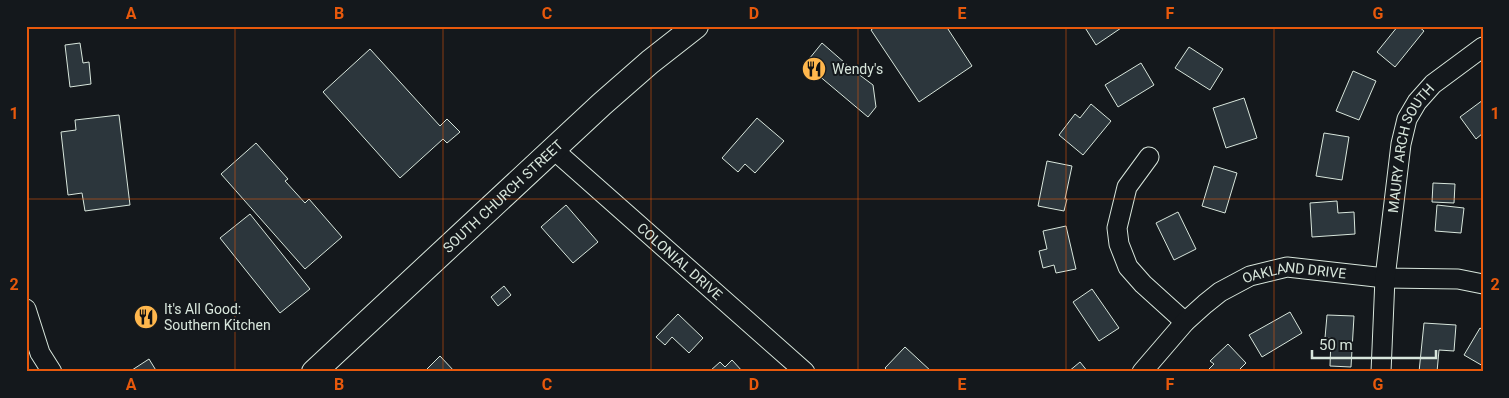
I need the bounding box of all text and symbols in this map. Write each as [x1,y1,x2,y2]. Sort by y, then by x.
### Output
text: A [126,4,137,23]
text: B [334,4,344,23]
text: C [542,4,552,23]
text: D [749,4,759,23]
text: E [958,4,967,23]
text: F [1166,4,1175,23]
text: G [1373,4,1384,23]
restaurant icon: Wendy's [801,56,827,82]
place label: Wendy's [832,61,883,77]
street label: MAURY ARCH SOUTH [1385,80,1437,214]
text: 1 [9,104,19,123]
text: 1 [1490,104,1500,123]
street label: SOUTH CHURCH STREET [440,136,567,256]
street label: COLONIAL DRIVE [634,219,726,303]
street label: OAKLAND DRIVE [1239,259,1347,287]
text: 2 [9,275,19,294]
text: 2 [1490,275,1500,294]
place label: It's All Good: Southern Kitchen [164,301,271,333]
restaurant icon: It's All Good: Southern Kitchen [133,304,159,330]
scale bar [1312,328,1435,360]
text: 50 m [1319,336,1353,354]
text: A [126,375,137,394]
text: B [334,375,344,394]
text: C [542,375,552,394]
text: D [749,375,759,394]
text: E [958,375,967,394]
text: F [1166,375,1175,394]
text: G [1373,375,1384,394]

